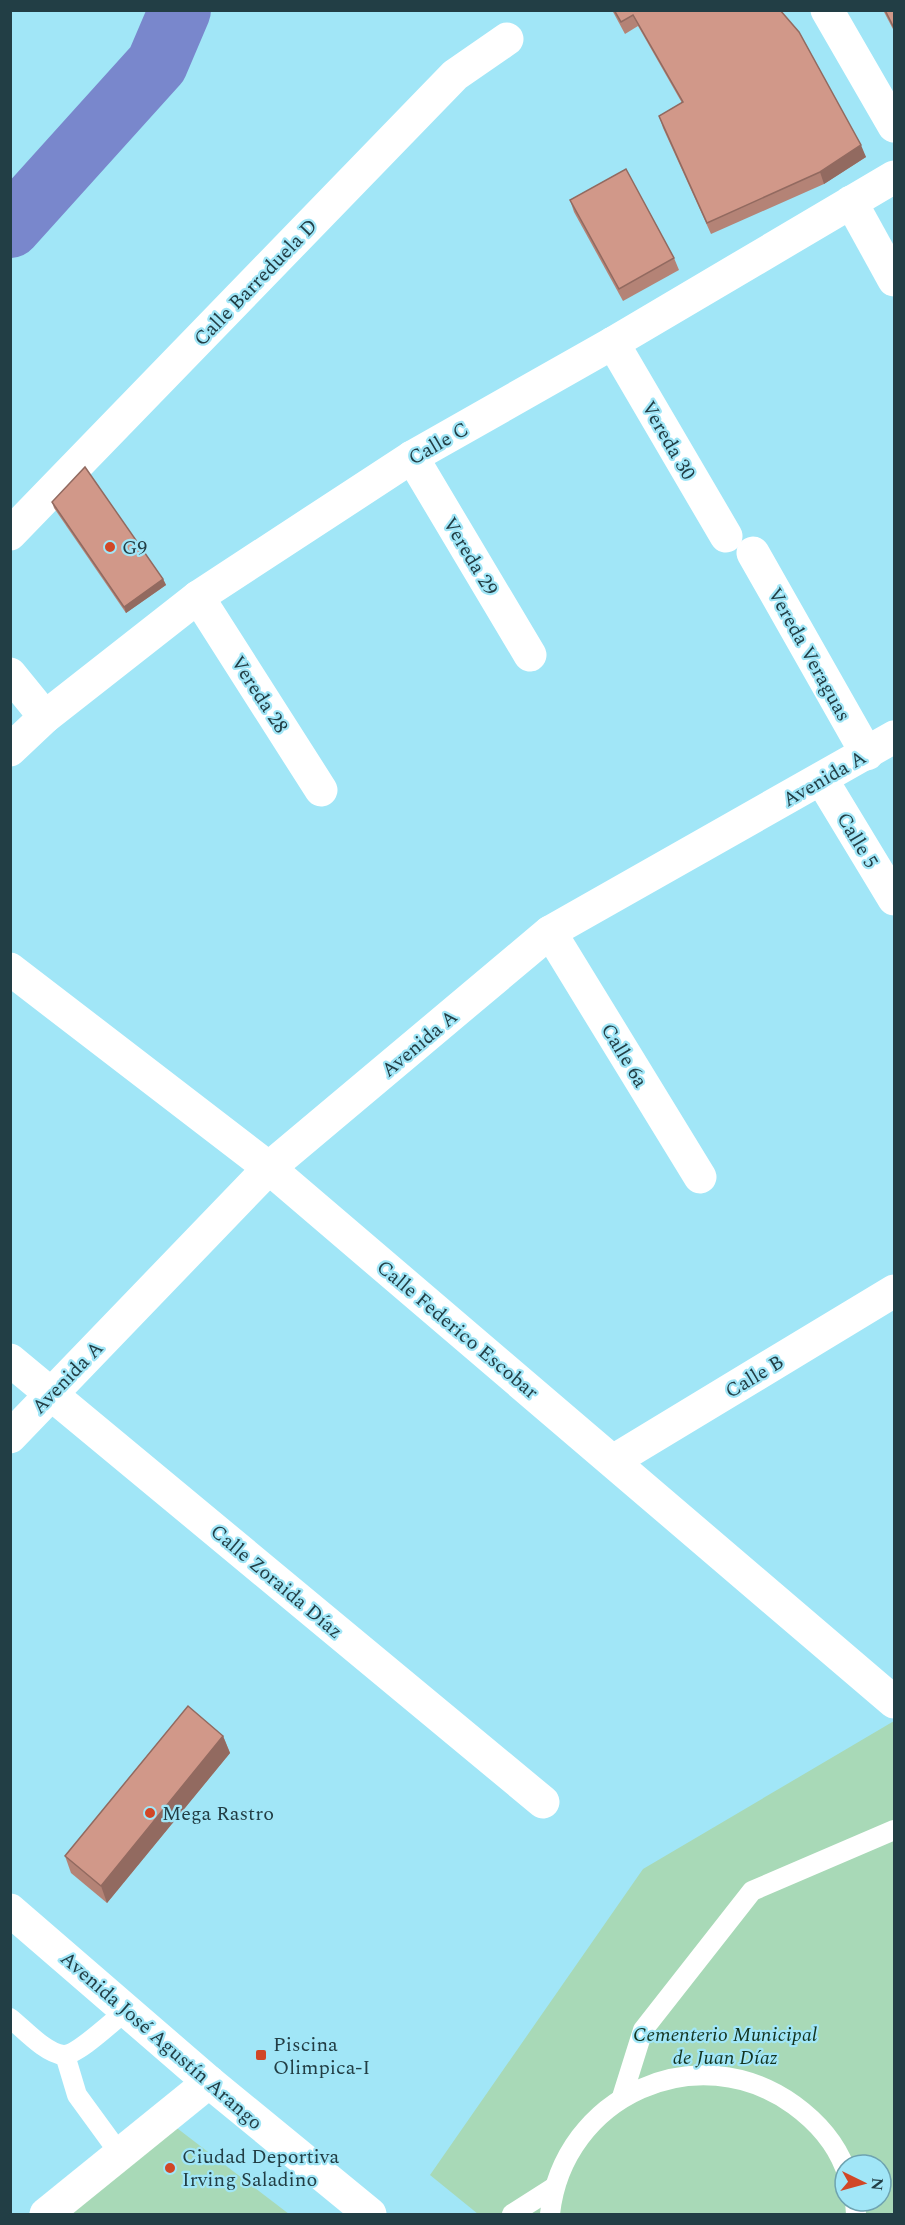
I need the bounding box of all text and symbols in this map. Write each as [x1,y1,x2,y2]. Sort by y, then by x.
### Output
street label: Calle Barreduela D [187,212,325,353]
street label: Vereda 30 [633,395,703,486]
street label: Calle C [403,415,474,473]
street label: Vereda 29 [435,511,505,602]
place label: G9 [122,533,147,563]
marker: G9 [103,540,117,554]
street label: Vereda Veraguas [760,582,858,727]
street label: Vereda 28 [223,650,295,739]
street label: Avenida A [777,743,872,815]
street label: Calle 5 [829,807,886,874]
street label: Avenida A [375,1003,465,1085]
street label: Calle 6a [593,1018,655,1094]
street label: Calle Federico Escobar [370,1253,545,1407]
street label: Avenida A [25,1334,111,1421]
street label: Calle B [719,1348,790,1406]
street label: Calle Zoraida Díaz [203,1517,349,1646]
place label: Mega Rastro [162,1799,274,1829]
marker: Mega Rastro [143,1806,157,1820]
street label: Avenida José Agustín Arango [53,1944,269,2137]
park label: Cementerio Municipal de Juan Díaz [633,2020,817,2073]
place label: Piscina Olimpica-I [273,2030,370,2083]
marker: Piscina Olimpica-I [254,2048,268,2062]
place label: Ciudad Deportiva Irving Saladino [182,2142,339,2195]
north arrow [833,2153,893,2213]
marker: Ciudad Deportiva Irving Saladino [163,2161,177,2175]
text: N [864,2177,889,2192]

